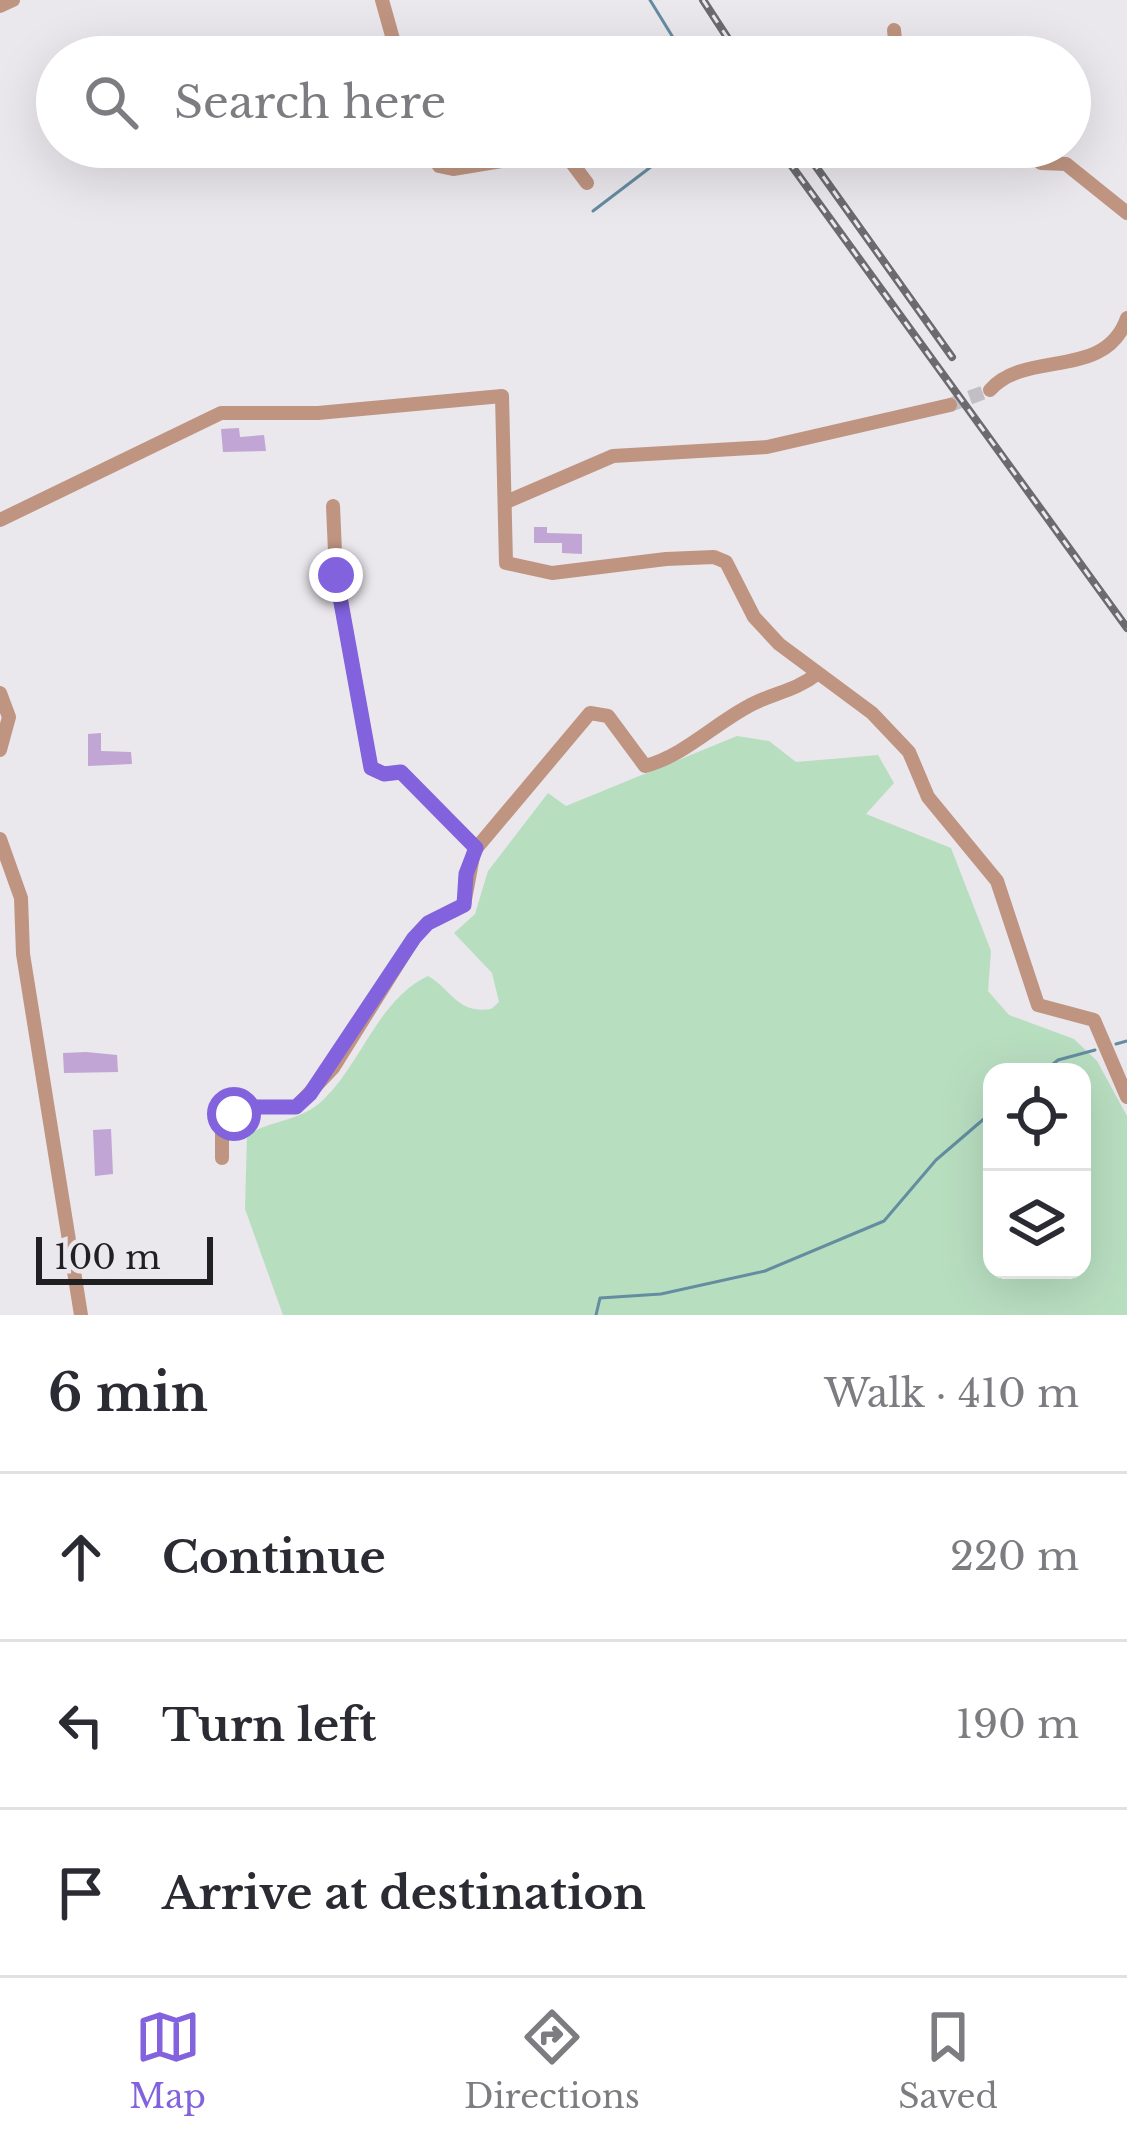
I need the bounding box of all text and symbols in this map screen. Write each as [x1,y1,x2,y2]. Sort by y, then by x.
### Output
search box [36,36,1091,168]
icon: search [78,69,144,135]
text: Search here [174,74,446,130]
route end [309,548,363,602]
map controls [983,1063,1091,1279]
button: locate [983,1063,1091,1171]
route start [207,1087,261,1141]
button: layers [983,1171,1091,1279]
scale bar [36,1231,213,1284]
text: 100 m [54,1237,161,1278]
text: 6 min [48,1362,208,1425]
text: Walk · 410 m [824,1369,1079,1418]
icon: ahead [48,1524,114,1590]
text: Continue [162,1529,386,1585]
text: 220 m [950,1532,1079,1581]
icon: left [48,1692,114,1758]
text: Turn left [162,1697,376,1753]
text: 190 m [956,1700,1079,1749]
icon: arrive [48,1860,114,1926]
text: Arrive at destination [162,1865,646,1921]
tab: Map [129,2004,206,2117]
tab: Directions [464,2004,640,2117]
tab: Saved [898,2004,998,2117]

